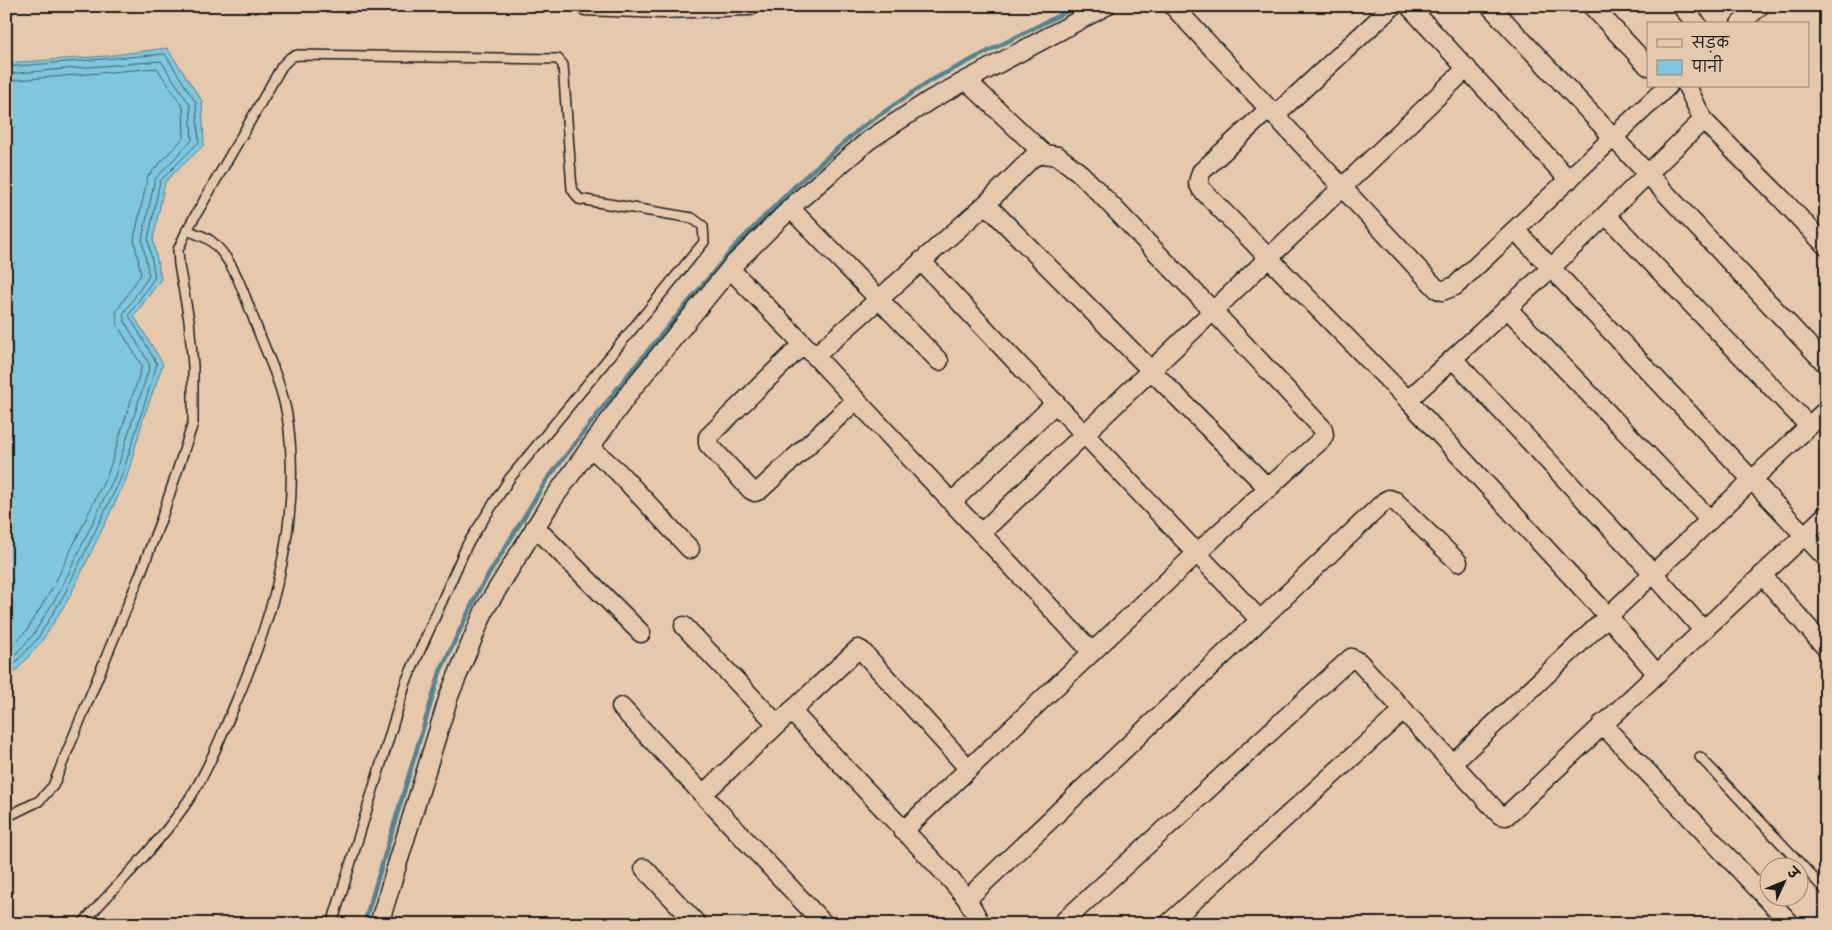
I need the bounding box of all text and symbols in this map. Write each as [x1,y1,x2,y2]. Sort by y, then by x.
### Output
legend [1647,22,1810,88]
text: सड़क [1691,32,1730,53]
text: पानी [1691,55,1724,76]
north arrow [1760,858,1810,908]
text: उ [1782,861,1805,884]

